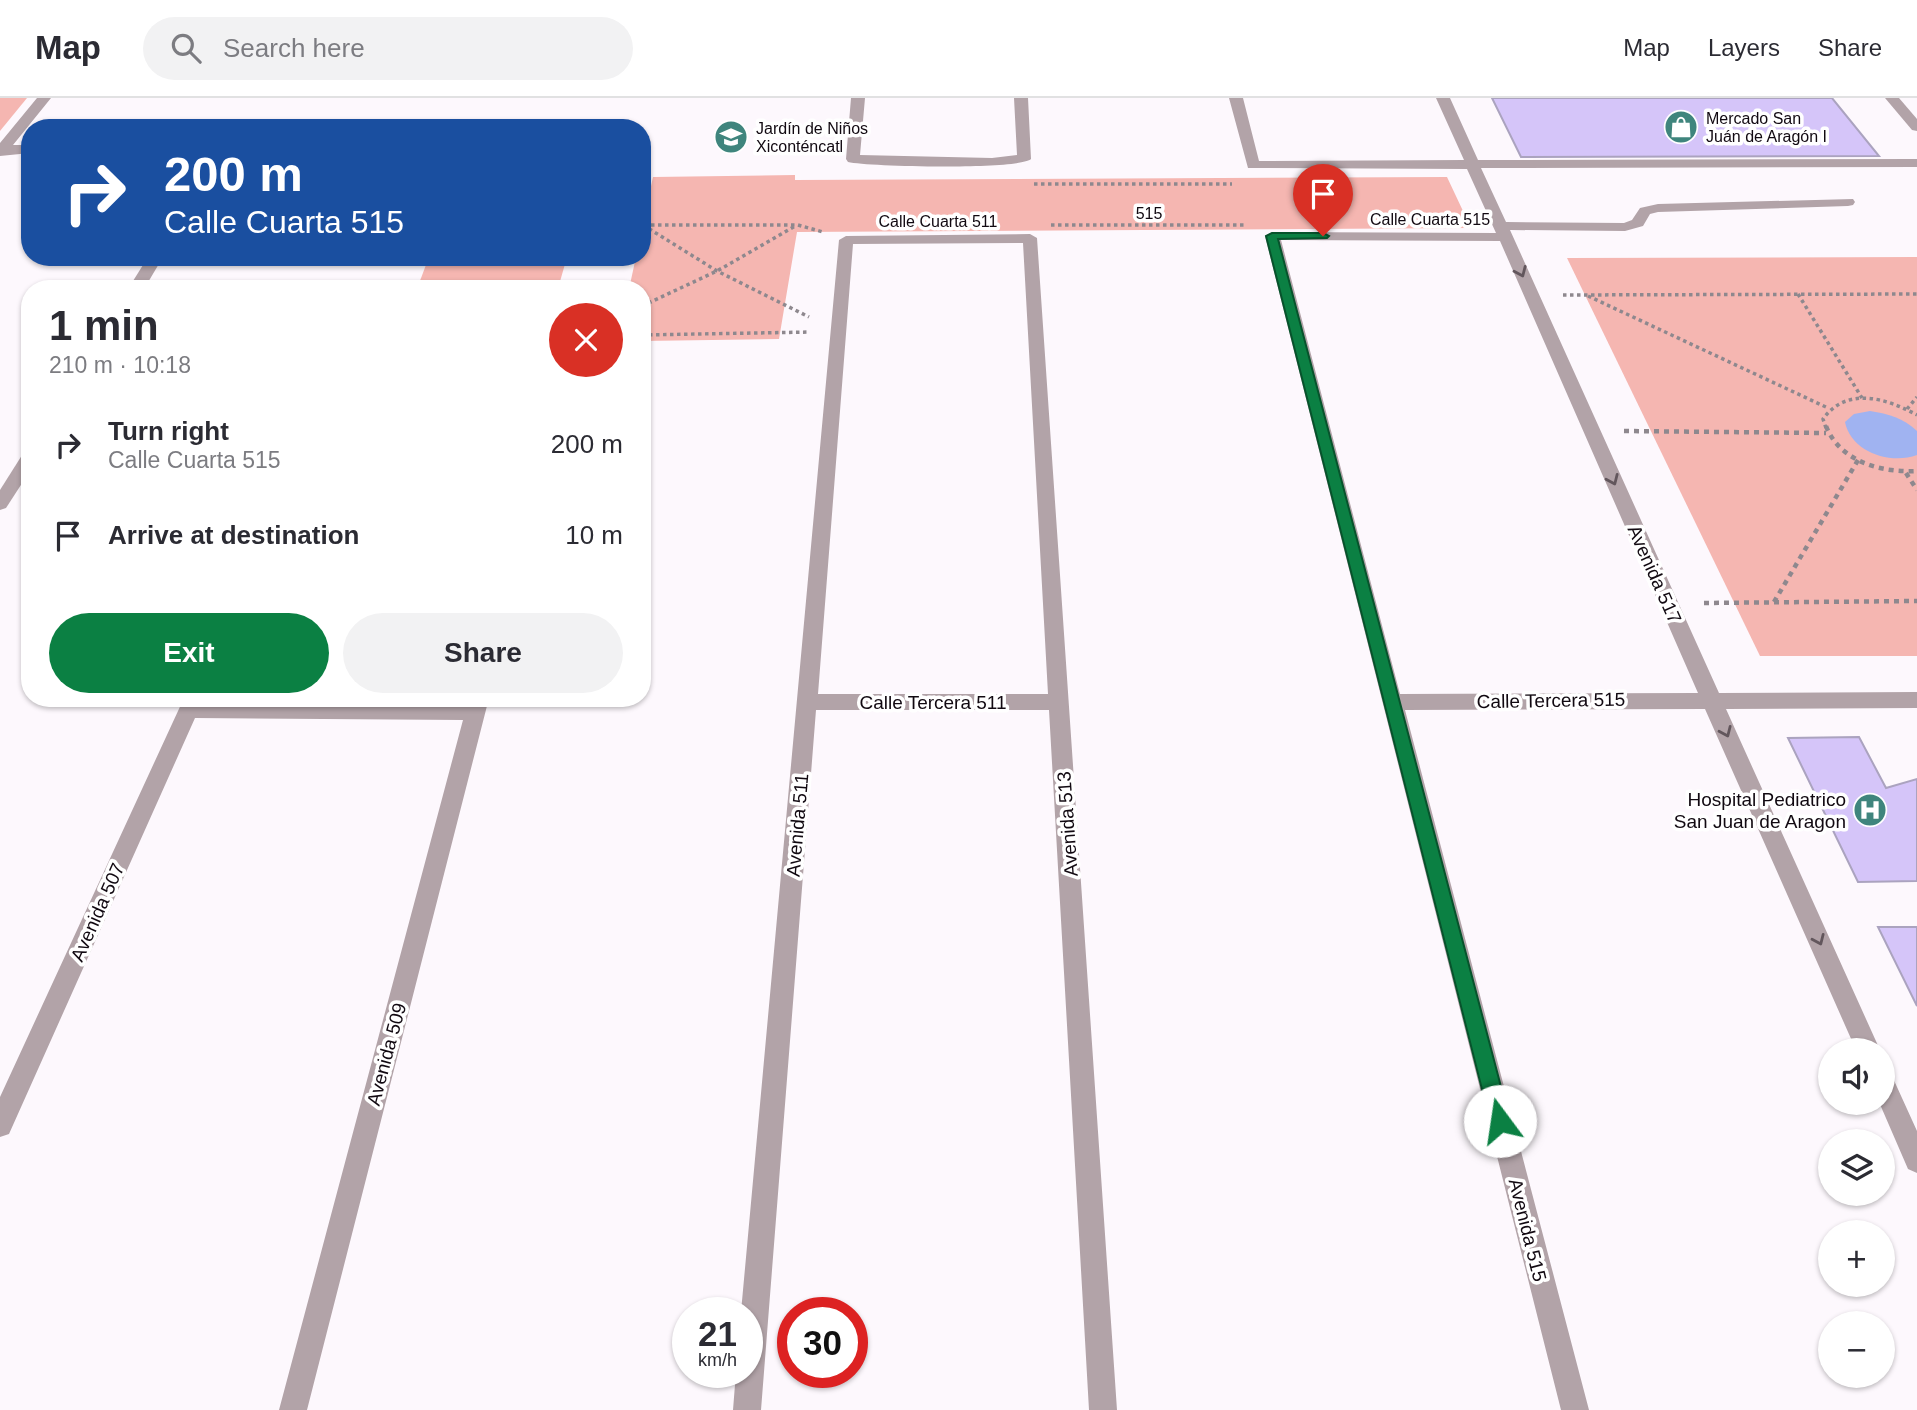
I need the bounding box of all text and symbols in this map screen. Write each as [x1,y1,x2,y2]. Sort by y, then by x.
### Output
search box [143,17,633,80]
text: Map [35,29,101,66]
icon: search [167,29,205,67]
text: Search here [223,33,365,63]
text: Map [1623,34,1670,61]
text: Layers [1708,34,1780,61]
text: Share [1818,34,1882,61]
shop icon: Mercado San Juán de Aragón I [1662,108,1700,146]
place label: Mercado San Juán de Aragón I [1706,110,1827,145]
school or university icon: Jardín de Niños Xiconténcatl [712,118,750,156]
place label: Jardín de Niños Xiconténcatl [756,120,868,155]
icon: right [49,147,140,238]
text: 200 m [164,147,303,201]
pin [1293,164,1353,236]
icon: arrive [1304,175,1342,213]
text: Calle Cuarta 515 [164,204,404,240]
street label: 515 [1136,205,1162,222]
street label: Calle Cuarta 515 [1370,211,1490,228]
street label: Calle Cuarta 511 [879,213,998,230]
one-way arrow [1513,265,1527,277]
text: 1 min [49,302,159,349]
button: close [549,303,623,377]
text: 210 m · 10:18 [49,352,191,378]
text: Turn right [108,416,229,446]
icon: right [49,426,87,464]
text: 200 m [551,429,623,459]
text: Calle Cuarta 515 [108,447,281,473]
one-way arrow [1605,473,1619,485]
icon: arrive [49,517,87,555]
text: Arrive at destination [108,520,359,550]
text: 10 m [565,520,623,550]
street label: Avenida 517 [1624,522,1686,627]
button: Exit [49,613,329,693]
button: Share [343,613,623,693]
street label: Calle Tercera 515 [1477,689,1625,712]
street label: Calle Tercera 511 [859,692,1007,713]
one-way arrow [1718,725,1732,738]
street label: Avenida 513 [1053,771,1082,877]
street label: Avenida 511 [783,772,812,878]
place label: Hospital Pediatrico San Juan de Aragon [1674,789,1846,832]
hospital icon: Hospital Pediatrico San Juan de Aragon [1851,791,1889,829]
street label: Avenida 507 [66,860,128,965]
one-way arrow [1811,933,1825,945]
street label: Avenida 509 [363,1001,410,1108]
map controls [1818,1038,1895,1388]
button: sound [1818,1038,1895,1115]
position arrow [1463,1084,1537,1158]
button: layers [1818,1129,1895,1206]
street label: Avenida 515 [1505,1176,1550,1284]
button: + [1818,1220,1895,1297]
speed limit sign: 30 [777,1297,868,1388]
button: − [1818,1311,1895,1388]
text: 21 [698,1314,737,1353]
text: km/h [698,1350,737,1370]

